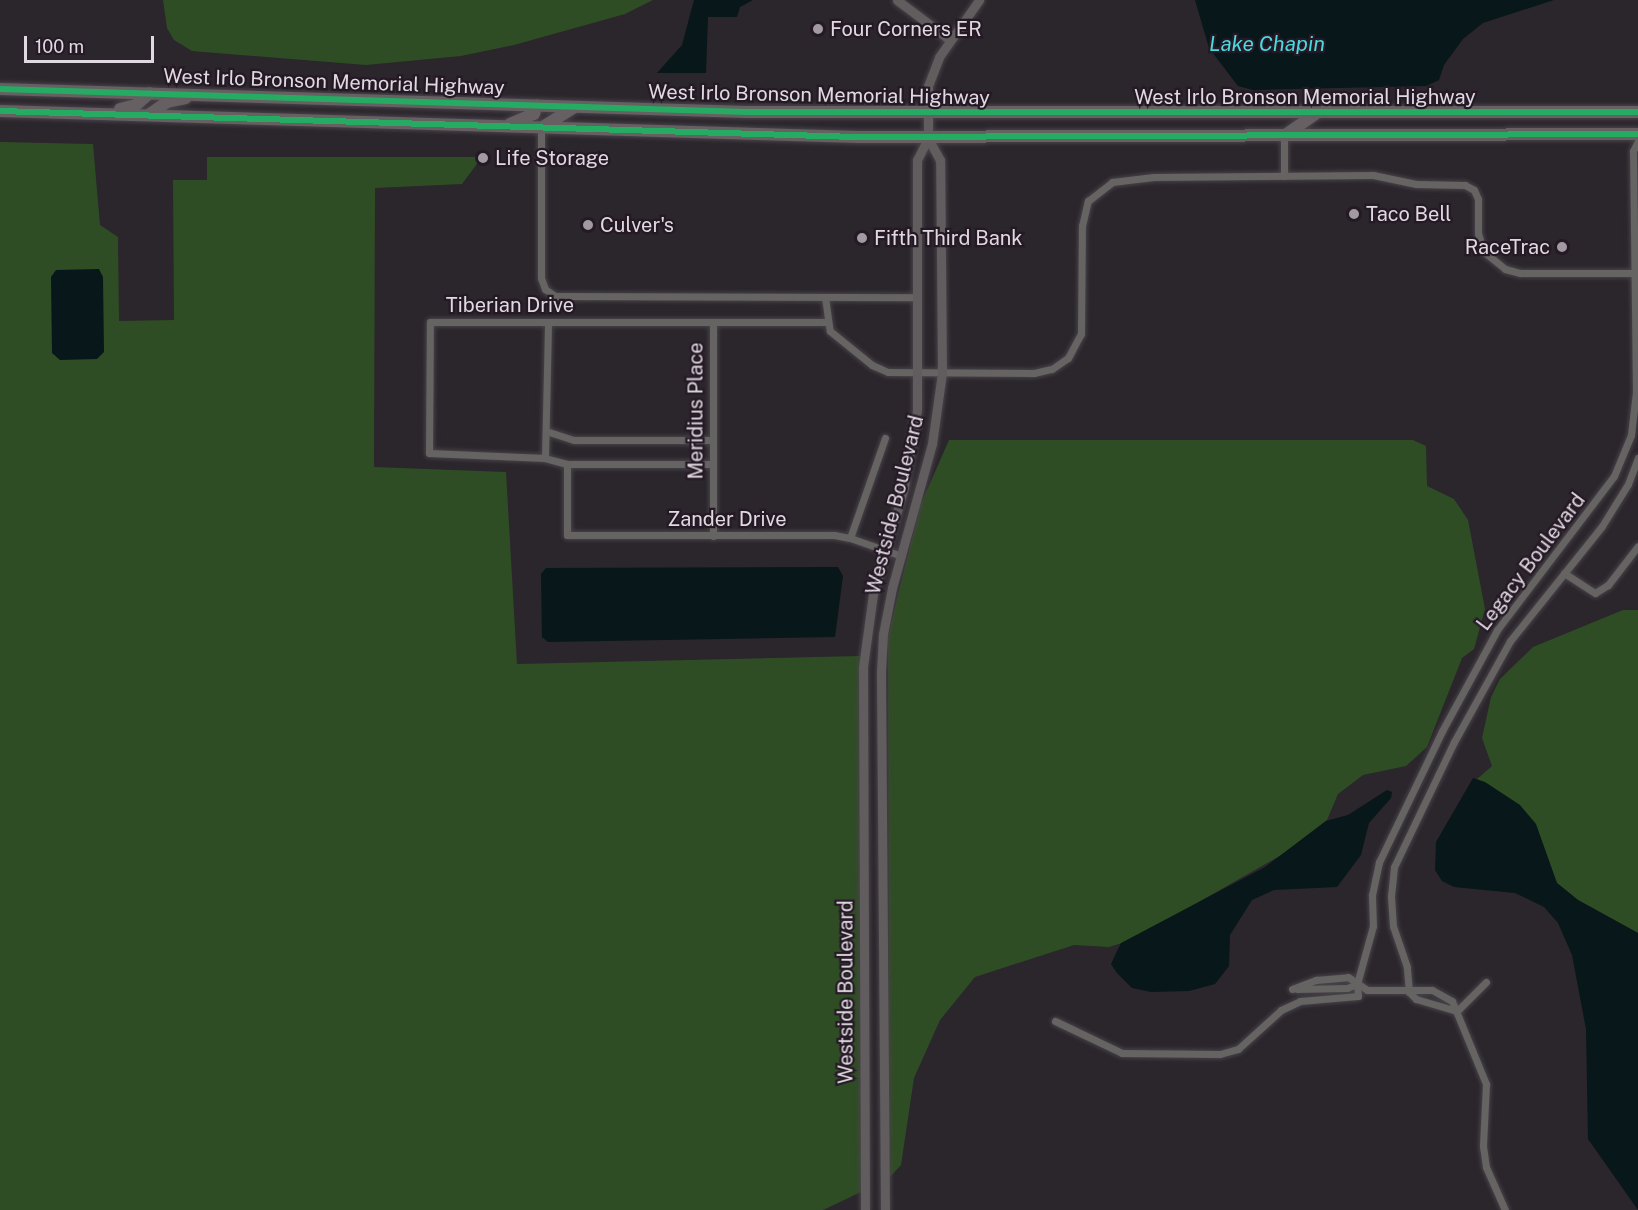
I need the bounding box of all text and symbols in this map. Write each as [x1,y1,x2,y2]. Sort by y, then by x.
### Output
place label: Four Corners ER [830,17,982,41]
marker: Four Corners ER [811,22,825,36]
scale bar [27,24,158,62]
water label: Lake Chapin [1209,31,1325,57]
text: 100 m [35,36,84,57]
street label: West Irlo Bronson Memorial Highway [163,64,505,100]
street label: West Irlo Bronson Memorial Highway [648,80,990,110]
street label: West Irlo Bronson Memorial Highway [1134,85,1476,109]
place label: Life Storage [495,146,609,170]
marker: Life Storage [476,151,490,165]
place label: Taco Bell [1366,202,1451,226]
marker: Taco Bell [1347,207,1361,221]
place label: Culver's [600,213,674,237]
marker: Culver's [581,218,595,232]
place label: Fifth Third Bank [874,226,1022,250]
marker: Fifth Third Bank [855,231,869,245]
place label: RaceTrac [1465,235,1550,259]
marker: RaceTrac [1555,240,1569,254]
street label: Tiberian Drive [446,293,574,317]
street label: Meridius Place [684,342,708,480]
street label: Westside Boulevard [861,413,929,597]
street label: Legacy Boulevard [1472,489,1590,635]
street label: Zander Drive [667,507,787,531]
street label: Westside Boulevard [834,900,858,1084]

